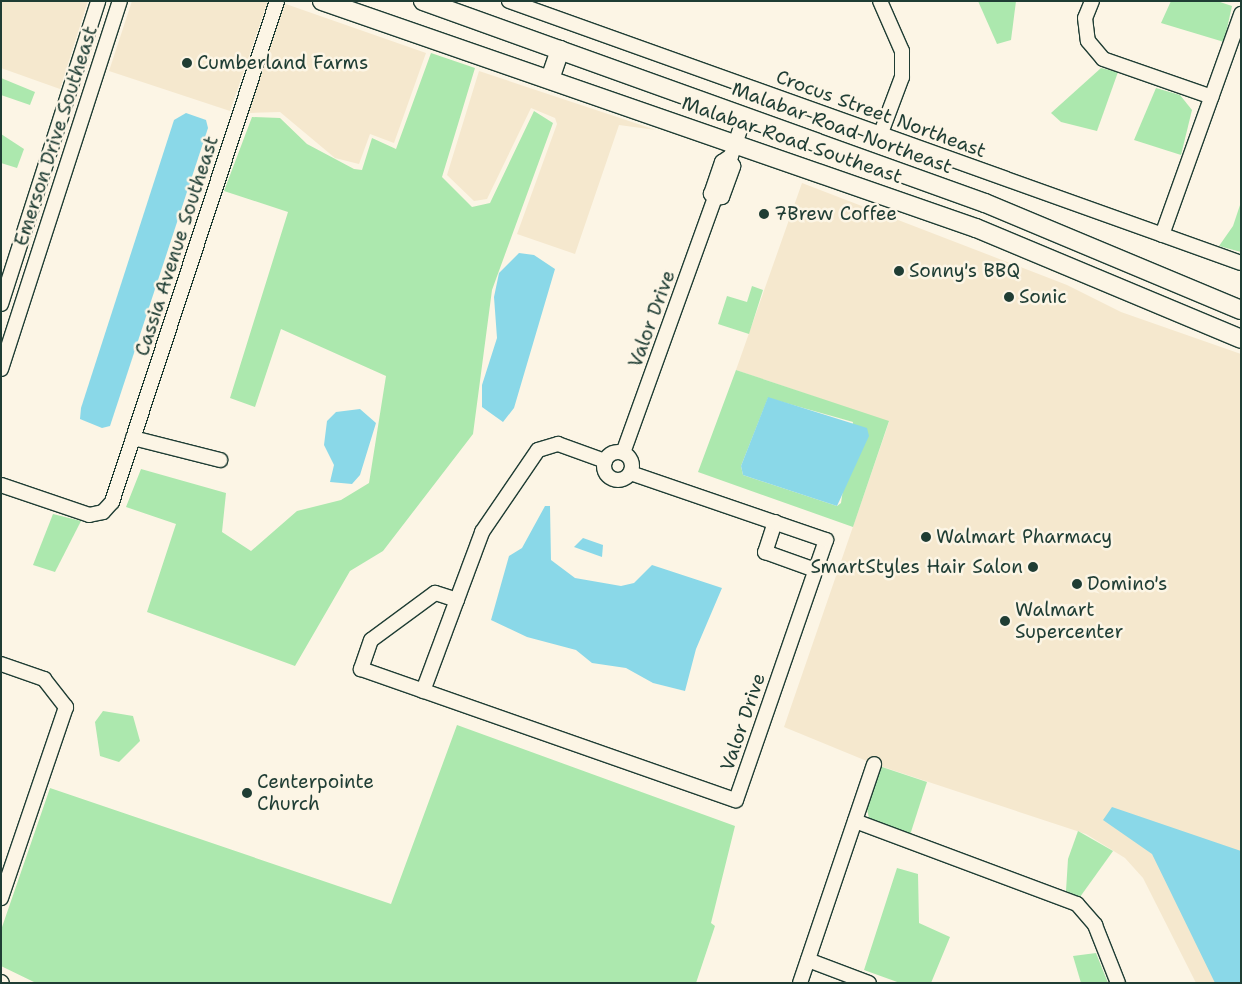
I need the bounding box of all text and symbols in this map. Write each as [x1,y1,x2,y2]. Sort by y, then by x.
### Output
street label: Emerson Drive Southeast [10,23,102,249]
place label: Cumberland Farms [197,52,368,74]
marker: Cumberland Farms [181,57,193,69]
street label: Crocus Street Northeast [773,65,989,163]
street label: Malabar Road Northeast [729,77,955,179]
street label: Malabar Road Southeast [679,92,905,188]
street label: Cassia Avenue Southeast [131,133,223,359]
place label: 7Brew Coffee [774,203,897,225]
marker: 7Brew Coffee [758,208,770,220]
place label: Sonny's BBQ [909,260,1020,282]
marker: Sonny's BBQ [893,265,905,277]
street label: Valor Drive [624,267,680,371]
place label: Sonic [1019,286,1067,308]
marker: Sonic [1003,291,1015,303]
place label: Walmart Pharmacy [936,526,1112,548]
marker: Walmart Pharmacy [920,531,932,543]
place label: SmartStyles Hair Salon [810,556,1023,578]
marker: SmartStyles Hair Salon [1027,561,1039,573]
place label: Domino's [1087,573,1167,595]
marker: Domino's [1071,578,1083,590]
place label: Walmart Supercenter [1015,599,1123,643]
marker: Walmart Supercenter [999,615,1011,627]
street label: Valor Drive [716,670,770,774]
place label: Centerpointe Church [257,771,374,815]
marker: Centerpointe Church [241,787,253,799]

